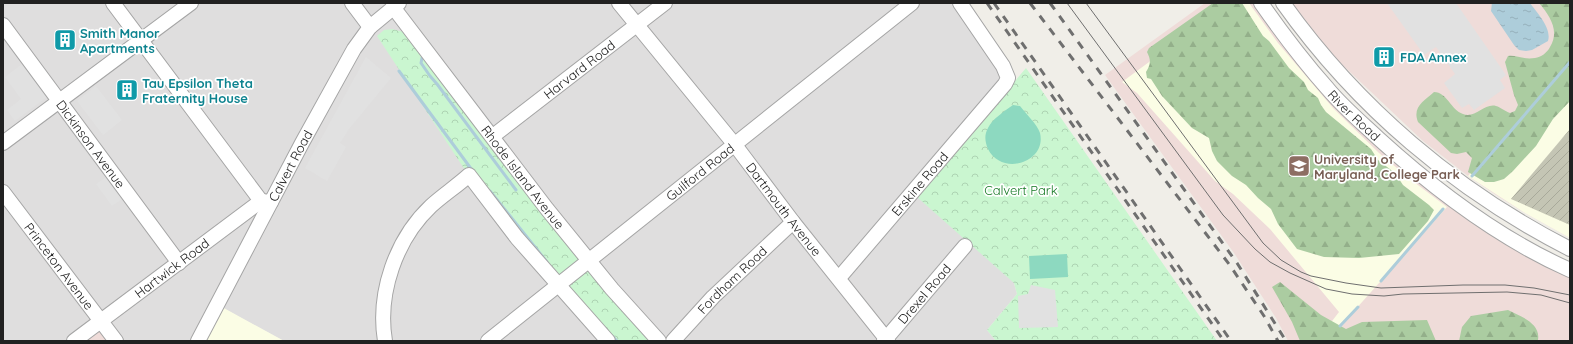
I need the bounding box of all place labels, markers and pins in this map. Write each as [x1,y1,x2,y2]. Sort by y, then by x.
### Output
place label: Smith Manor Apartments [80,25,160,56]
building icon: Smith Manor Apartments [52,27,78,53]
building icon: FDA Annex [1371,44,1397,70]
place label: FDA Annex [1400,49,1467,65]
place label: Tau Epsilon Theta Fraternity House [142,75,253,106]
building icon: Tau Epsilon Theta Fraternity House [114,77,140,103]
place label: University of Maryland, College Park [1314,151,1460,182]
school or university icon: University of Maryland, College Park [1286,153,1312,179]

